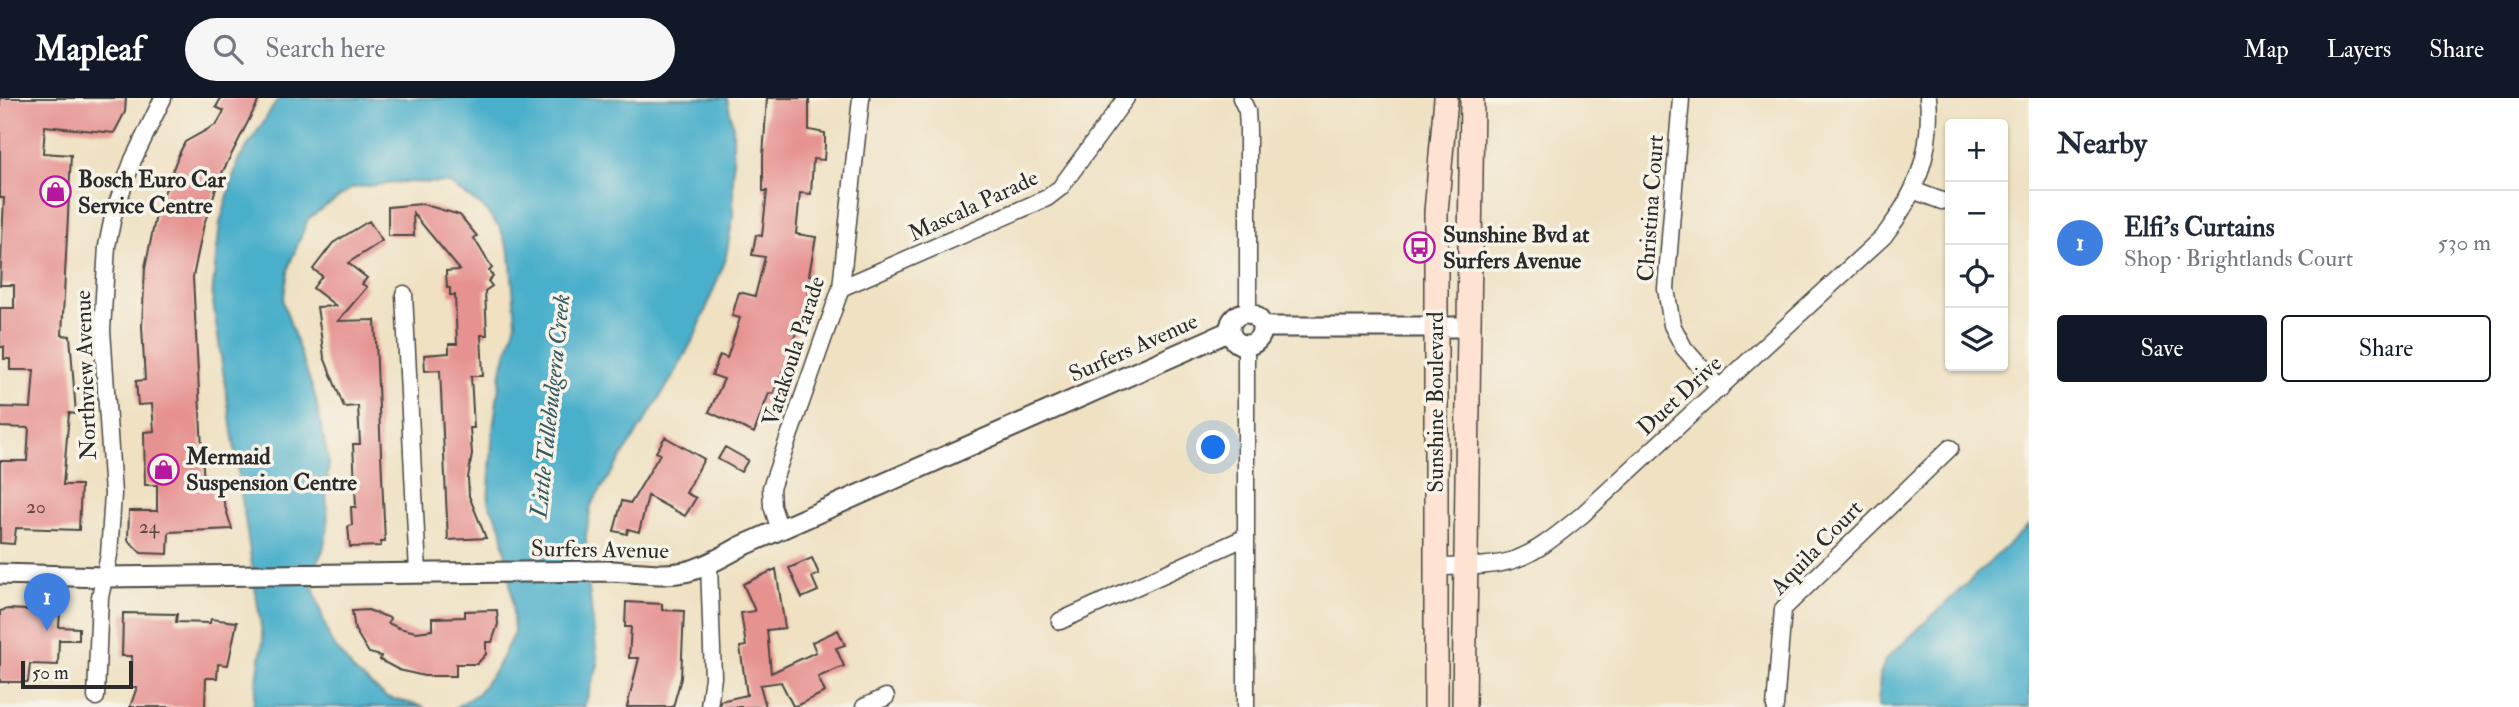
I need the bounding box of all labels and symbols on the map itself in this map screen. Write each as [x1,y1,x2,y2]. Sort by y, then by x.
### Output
street label: Christina Court [1631,134,1670,282]
street label: Mascala Parade [904,163,1043,248]
place label: Bosch Euro Car Service Centre [78,165,226,220]
shop icon: Bosch Euro Car Service Centre [38,175,72,209]
place label: Sunshine Bvd at Surfers Avenue [1443,220,1590,275]
bus stop icon: Sunshine Bvd at Surfers Avenue [1403,230,1437,264]
street label: Vatakoula Parade [756,272,831,430]
street label: Northview Avenue [68,289,103,460]
water label: Little Tallebudgera Creek [523,292,578,521]
street label: Surfers Avenue [1064,306,1202,389]
street label: Sunshine Boulevard [1421,311,1450,493]
street label: Duet Drive [1631,349,1728,442]
your location [1196,430,1230,464]
place label: Mermaid Suspension Centre [185,442,357,498]
shop icon: Mermaid Suspension Centre [146,452,180,486]
street label: Aquila Court [1763,494,1869,601]
house number: 20 [26,495,46,519]
house number: 24 [139,515,160,539]
street label: Surfers Avenue [531,534,670,565]
pin: 1 [24,573,70,631]
scale bar [21,658,133,690]

